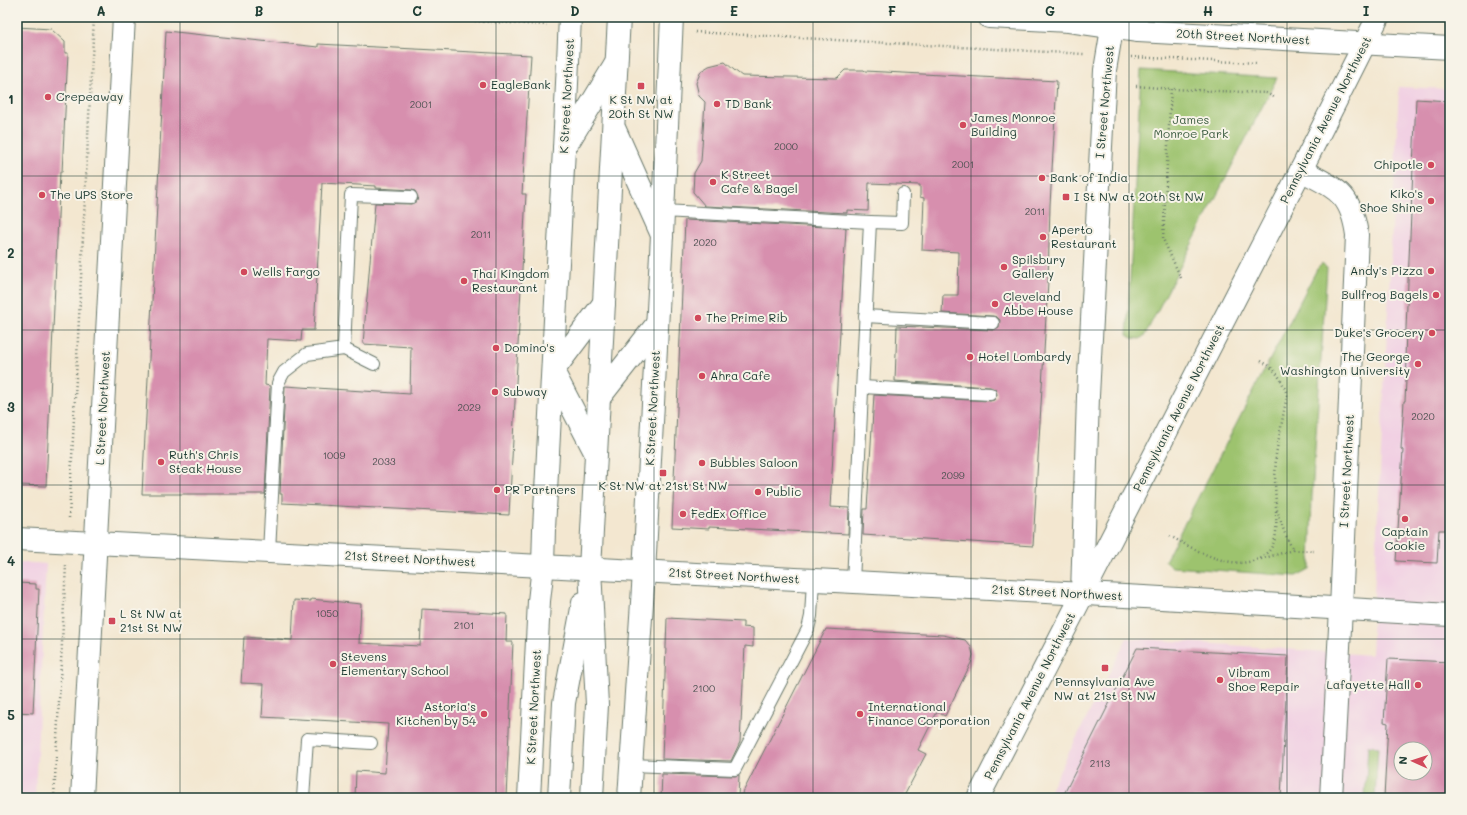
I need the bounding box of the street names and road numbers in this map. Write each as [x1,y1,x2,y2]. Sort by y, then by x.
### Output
street label: 20th Street Northwest [1176,25,1310,47]
street label: Pennsylvania Avenue Northwest [1276,33,1374,206]
street label: K Street Northwest [555,38,577,154]
street label: I Street Northwest [1091,45,1117,159]
street label: Pennsylvania Avenue Northwest [1129,321,1227,494]
street label: K Street Northwest [641,350,663,466]
street label: L Street Northwest [91,351,113,465]
street label: I Street Northwest [1335,414,1357,528]
street label: 21st Street Northwest [344,547,476,569]
street label: 21st Street Northwest [668,564,800,586]
street label: 21st Street Northwest [991,581,1123,603]
street label: Pennsylvania Avenue Northwest [980,609,1078,782]
street label: K Street Northwest [522,649,544,765]

